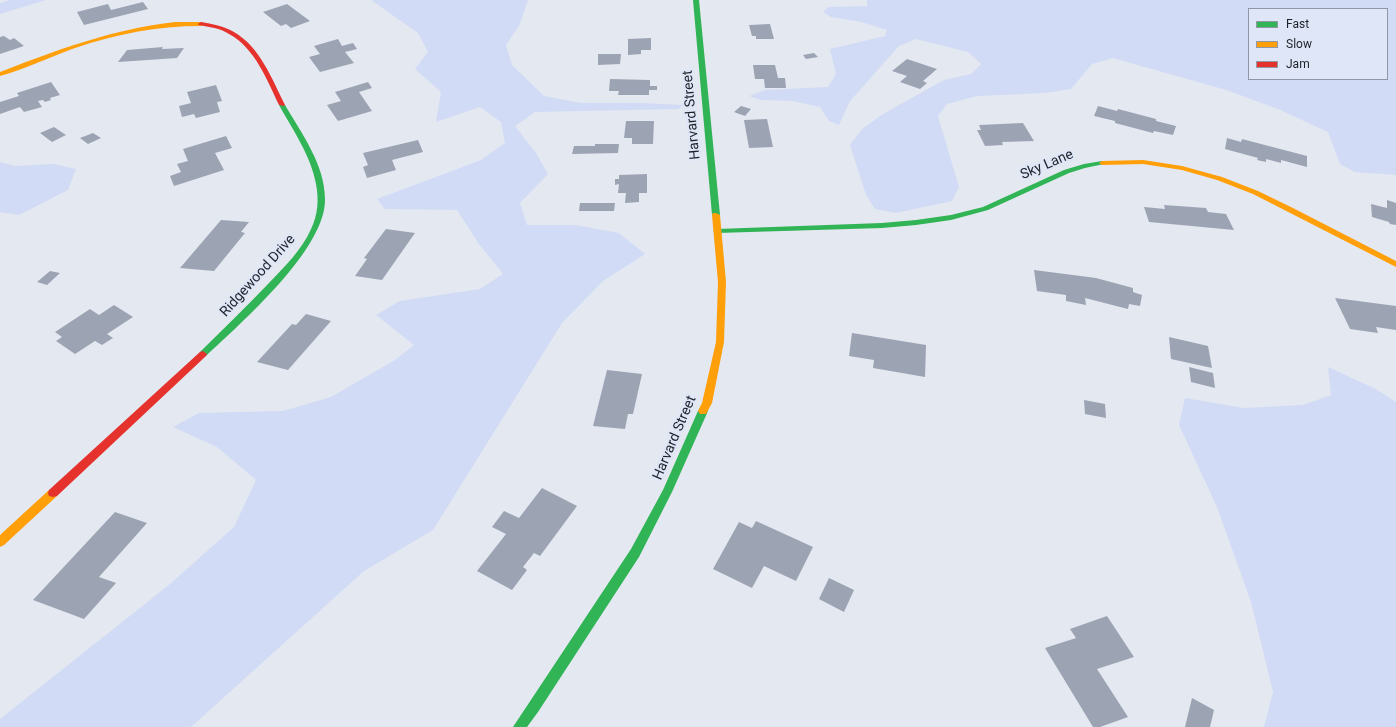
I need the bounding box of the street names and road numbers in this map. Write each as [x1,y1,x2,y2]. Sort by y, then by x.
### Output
street label: Harvard Street [680,70,704,160]
street label: Sky Lane [1018,146,1076,184]
street label: Ridgewood Drive [217,232,299,320]
street label: Harvard Street [650,393,700,483]

